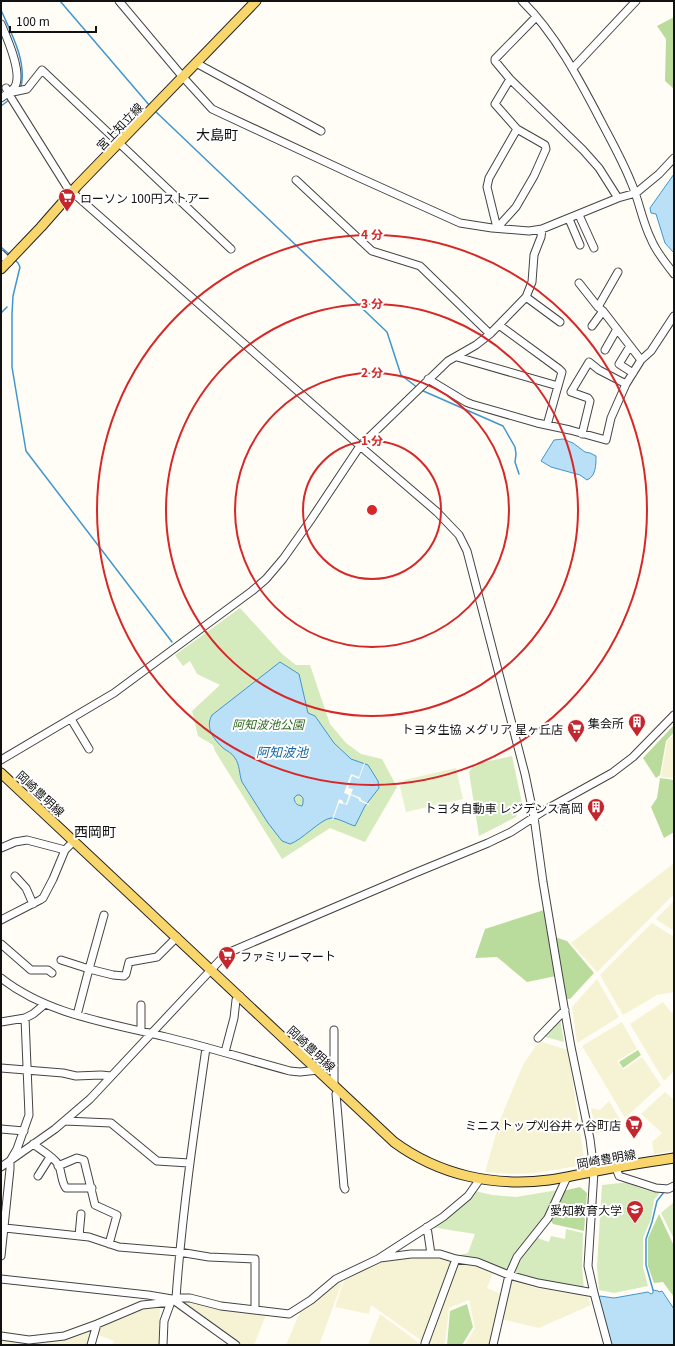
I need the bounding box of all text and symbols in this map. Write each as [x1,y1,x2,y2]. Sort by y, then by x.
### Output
scale bar [10,8,96,34]
text: 100 m [16,12,50,29]
street label: 宮上知立線 [92,99,146,153]
district label: 大島町 [196,124,238,144]
supermarket icon: ローソン 100円ストアー [57,187,77,212]
place label: ローソン 100円ストアー [80,189,210,206]
text: 4 分 [361,225,383,242]
text: 3 分 [361,294,383,311]
text: 2 分 [361,363,383,380]
text: 1 分 [361,431,383,448]
centre of rings [365,503,379,517]
building icon: 集会所 [627,712,647,737]
place label: 集会所 [588,714,624,731]
park label: 阿知波池公園 [232,715,306,732]
supermarket icon: トヨタ生協 メグリア 星ヶ丘店 [566,718,586,743]
place label: トヨタ生協 メグリア 星ヶ丘店 [402,720,563,737]
water label: 阿知波池 [256,742,310,761]
street label: 岡崎豊明線 [13,766,69,820]
building icon: トヨタ自動車 レジデンス高岡 [586,797,606,822]
place label: トヨタ自動車 レジデンス高岡 [425,799,583,816]
district label: 西岡町 [74,821,116,841]
supermarket icon: ファミリーマート [217,945,237,970]
place label: ファミリーマート [240,947,336,964]
street label: 岡崎豊明線 [284,1021,340,1075]
supermarket icon: ミニストップ刈谷井ヶ谷町店 [624,1114,644,1139]
place label: ミニストップ刈谷井ヶ谷町店 [465,1116,621,1133]
street label: 岡崎豊明線 [575,1144,637,1172]
school or university icon: 愛知教育大学 [625,1199,645,1224]
place label: 愛知教育大学 [550,1201,622,1218]

